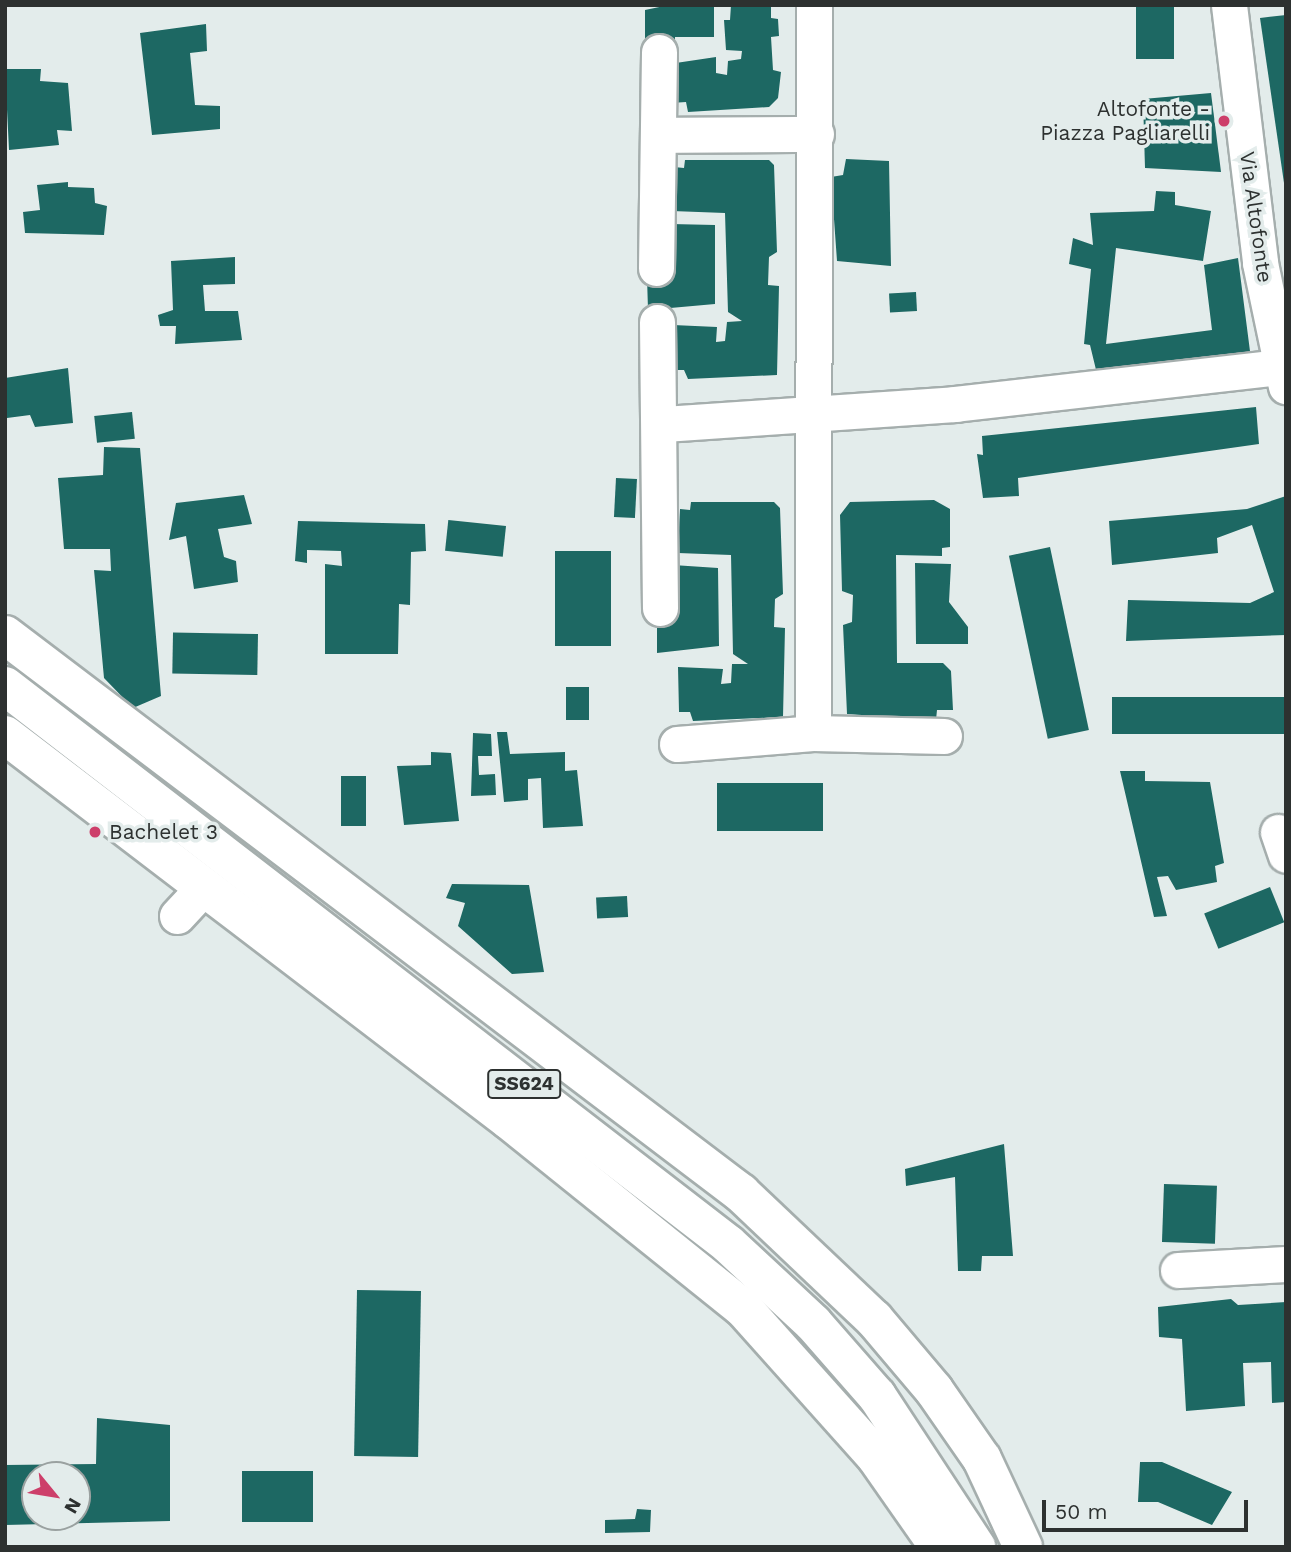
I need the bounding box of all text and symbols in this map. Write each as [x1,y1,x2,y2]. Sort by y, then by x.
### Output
place label: Altofonte - Piazza Pagliarelli [1040,96,1210,146]
marker: Altofonte - Piazza Pagliarelli [1216,113,1232,129]
street label: Via Altofonte [1234,149,1278,285]
place label: Bachelet 3 [109,819,218,845]
marker: Bachelet 3 [87,824,103,840]
road number: SS624 [486,1068,562,1100]
north arrow [21,1461,91,1531]
scale bar [1046,1486,1252,1530]
text: N [59,1494,86,1518]
text: 50 m [1055,1499,1107,1524]

